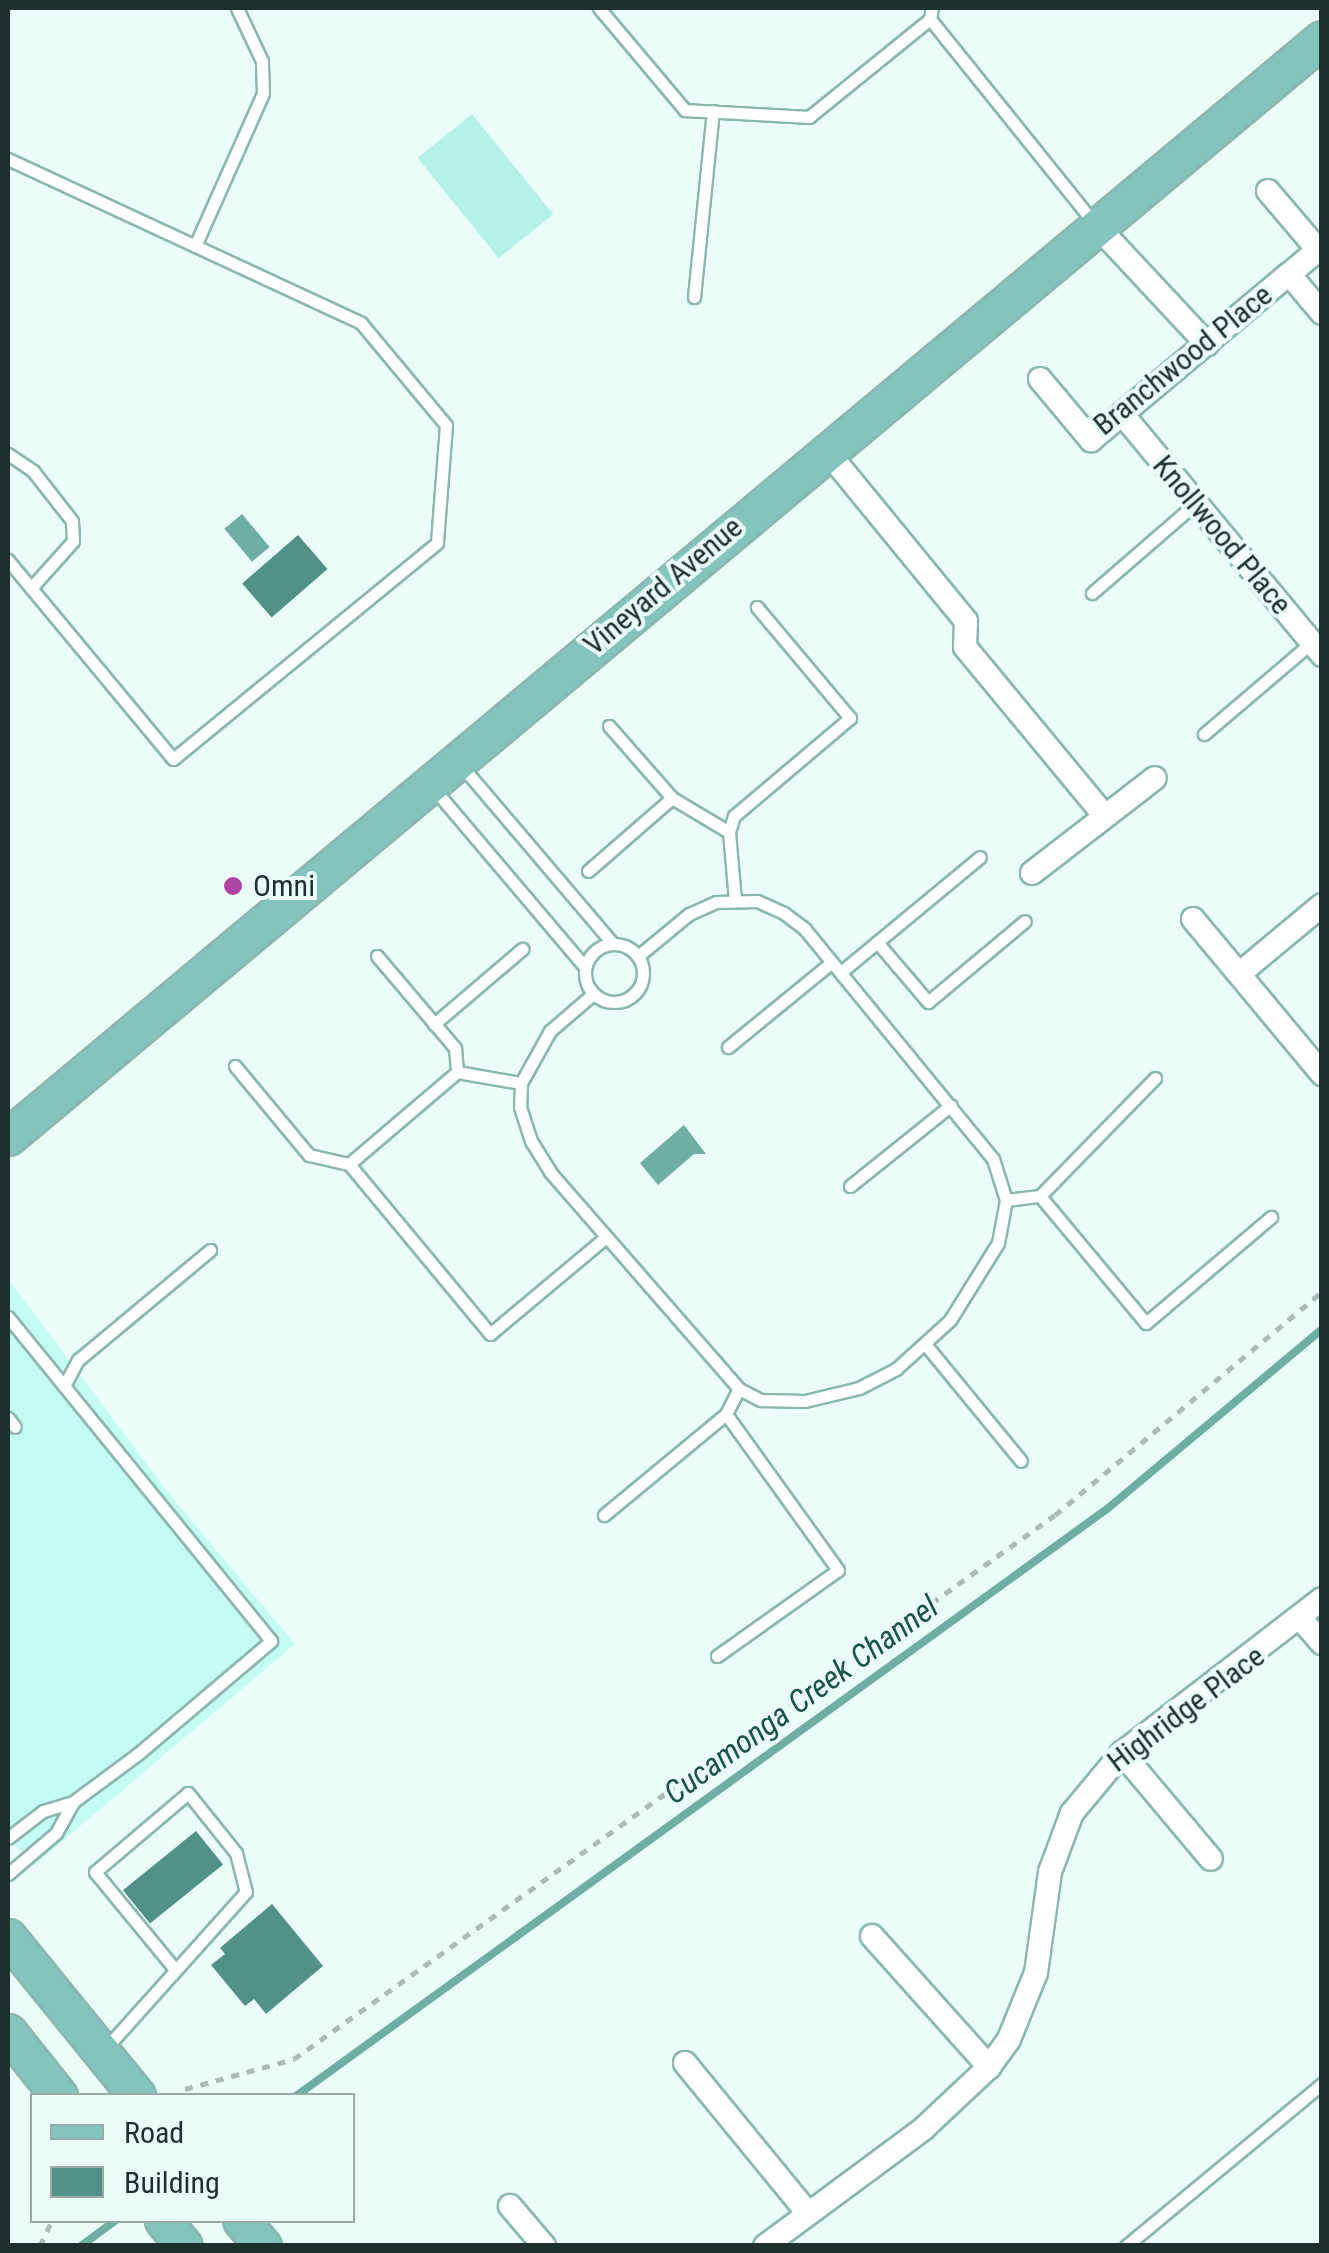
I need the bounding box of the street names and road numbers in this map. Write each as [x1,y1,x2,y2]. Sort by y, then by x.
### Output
street label: Branchwood Place [1086,277,1280,443]
street label: Knollwood Place [1145,448,1299,622]
street label: Vineyard Avenue [576,509,750,663]
street label: Highridge Place [1100,1638,1272,1780]

